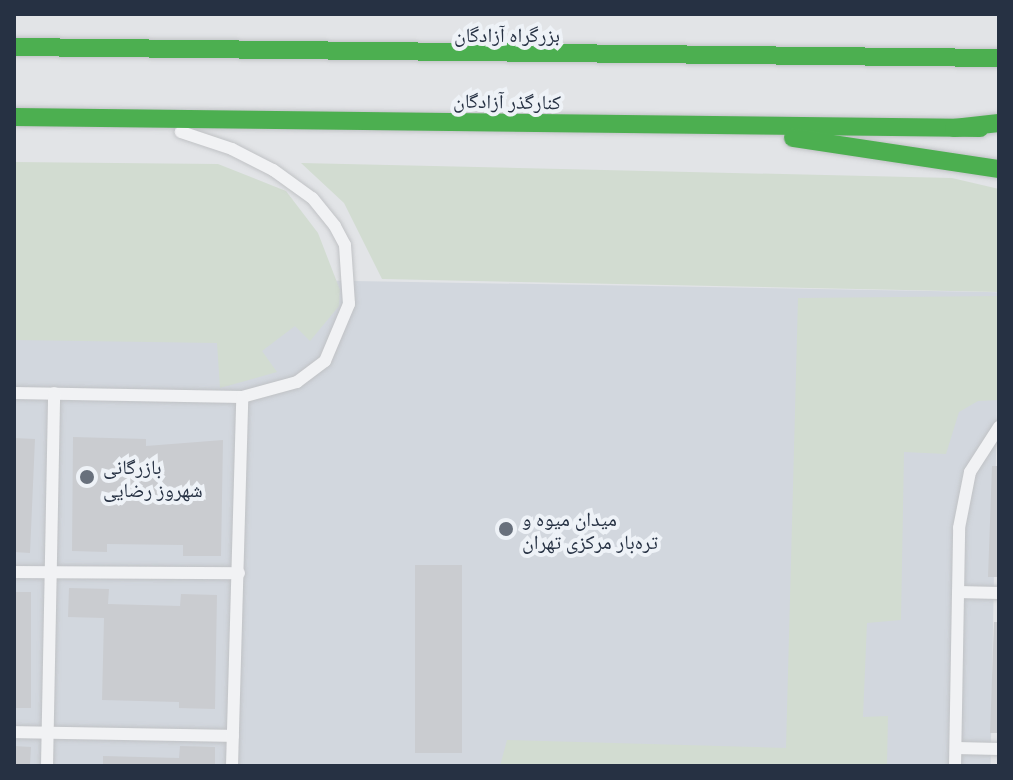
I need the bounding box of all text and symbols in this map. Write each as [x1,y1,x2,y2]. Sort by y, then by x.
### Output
street label: بزرگراه آزادگان [454,22,560,46]
street label: کنارگذر آزادگان [453,88,561,114]
place label: بازرگانی شهروز رضایی [103,454,203,501]
marker: بازرگانی شهروز رضایی [78,468,96,486]
place label: میدان میوه و تره‌بار مرکزی تهران [522,506,658,553]
marker: میدان میوه و تره‌بار مرکزی تهران [497,520,515,538]

